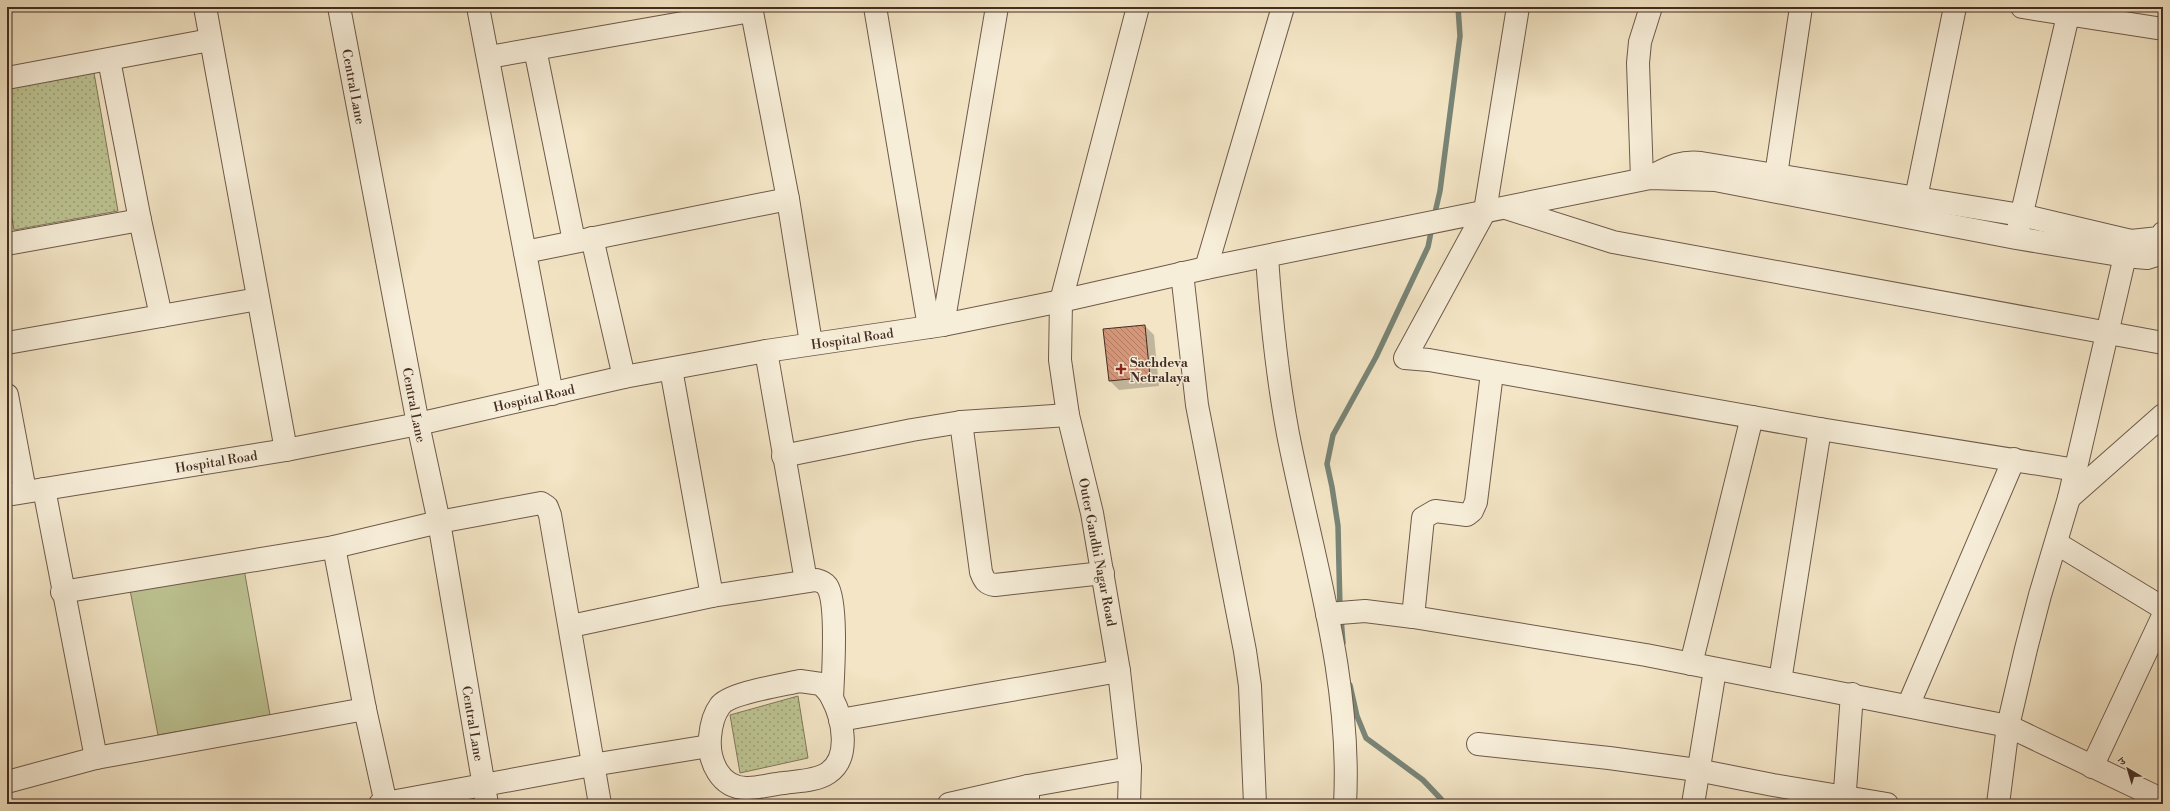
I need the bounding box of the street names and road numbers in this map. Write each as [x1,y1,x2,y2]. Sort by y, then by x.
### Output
street label: Central Lane [338,48,368,126]
street label: Hospital Road [810,325,895,353]
street label: Central Lane [398,366,429,445]
street label: Hospital Road [492,381,577,416]
street label: Hospital Road [174,448,259,477]
street label: Outer Gandhi Nagar Road [1075,477,1119,628]
street label: Central Lane [458,685,487,763]

